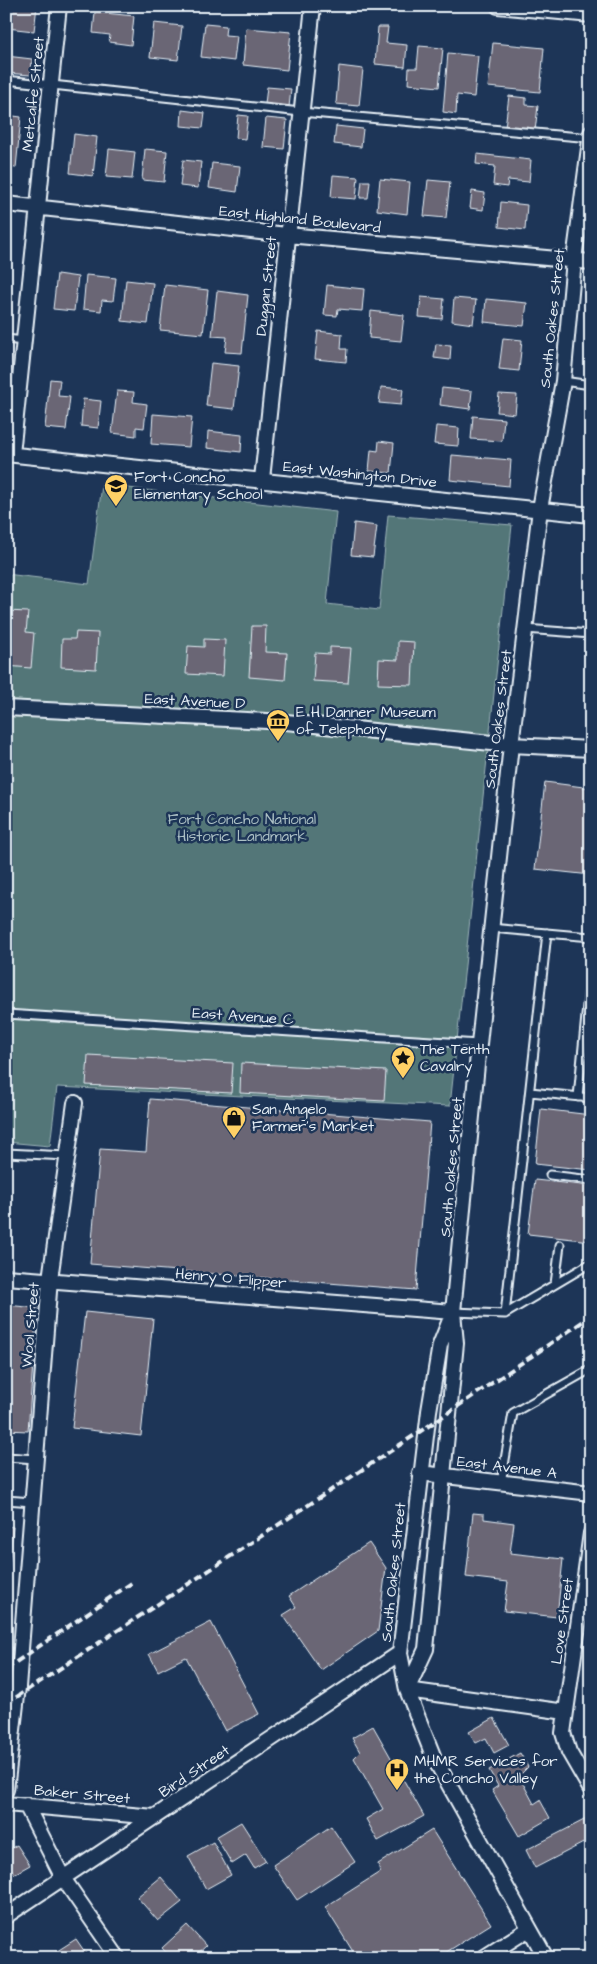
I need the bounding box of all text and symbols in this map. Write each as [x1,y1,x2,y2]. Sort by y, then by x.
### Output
street label: Metcalfe Street [17,36,50,153]
street label: East Highland Boulevard [218,201,382,239]
street label: Duggan Street [251,235,283,337]
street label: South Oakes Street [535,247,570,389]
street label: East Washington Drive [282,456,438,494]
place label: Fort Concho Elementary School [134,467,263,506]
school or university icon: Fort Concho Elementary School [103,473,129,507]
street label: South Oakes Street [480,648,517,790]
street label: East Avenue D [144,688,246,715]
place label: E H Danner Museum of Telephony [296,702,436,741]
museum icon: E H Danner Museum of Telephony [265,708,291,742]
park label: Fort Concho National Historic Landmark [168,809,316,847]
street label: East Avenue C [192,1002,295,1031]
place label: The Tenth Cavalry [420,1039,490,1078]
place icon: The Tenth Cavalry [390,1045,416,1079]
street label: South Oakes Street [435,1096,468,1238]
place label: San Angelo Farmer's Market [252,1099,374,1137]
shop icon: San Angelo Farmer's Market [221,1105,247,1139]
street label: Henry O Flipper [174,1263,287,1295]
street label: Wool Street [16,1281,45,1369]
street label: East Avenue A [456,1451,558,1484]
street label: South Oakes Street [376,1501,411,1643]
street label: Love Street [546,1577,579,1666]
street label: Bird Street [155,1740,234,1803]
place label: MHMR Services for the Concho Valley [414,1751,557,1790]
hospital icon: MHMR Services for the Concho Valley [384,1757,410,1791]
street label: Baker Street [33,1780,131,1809]

